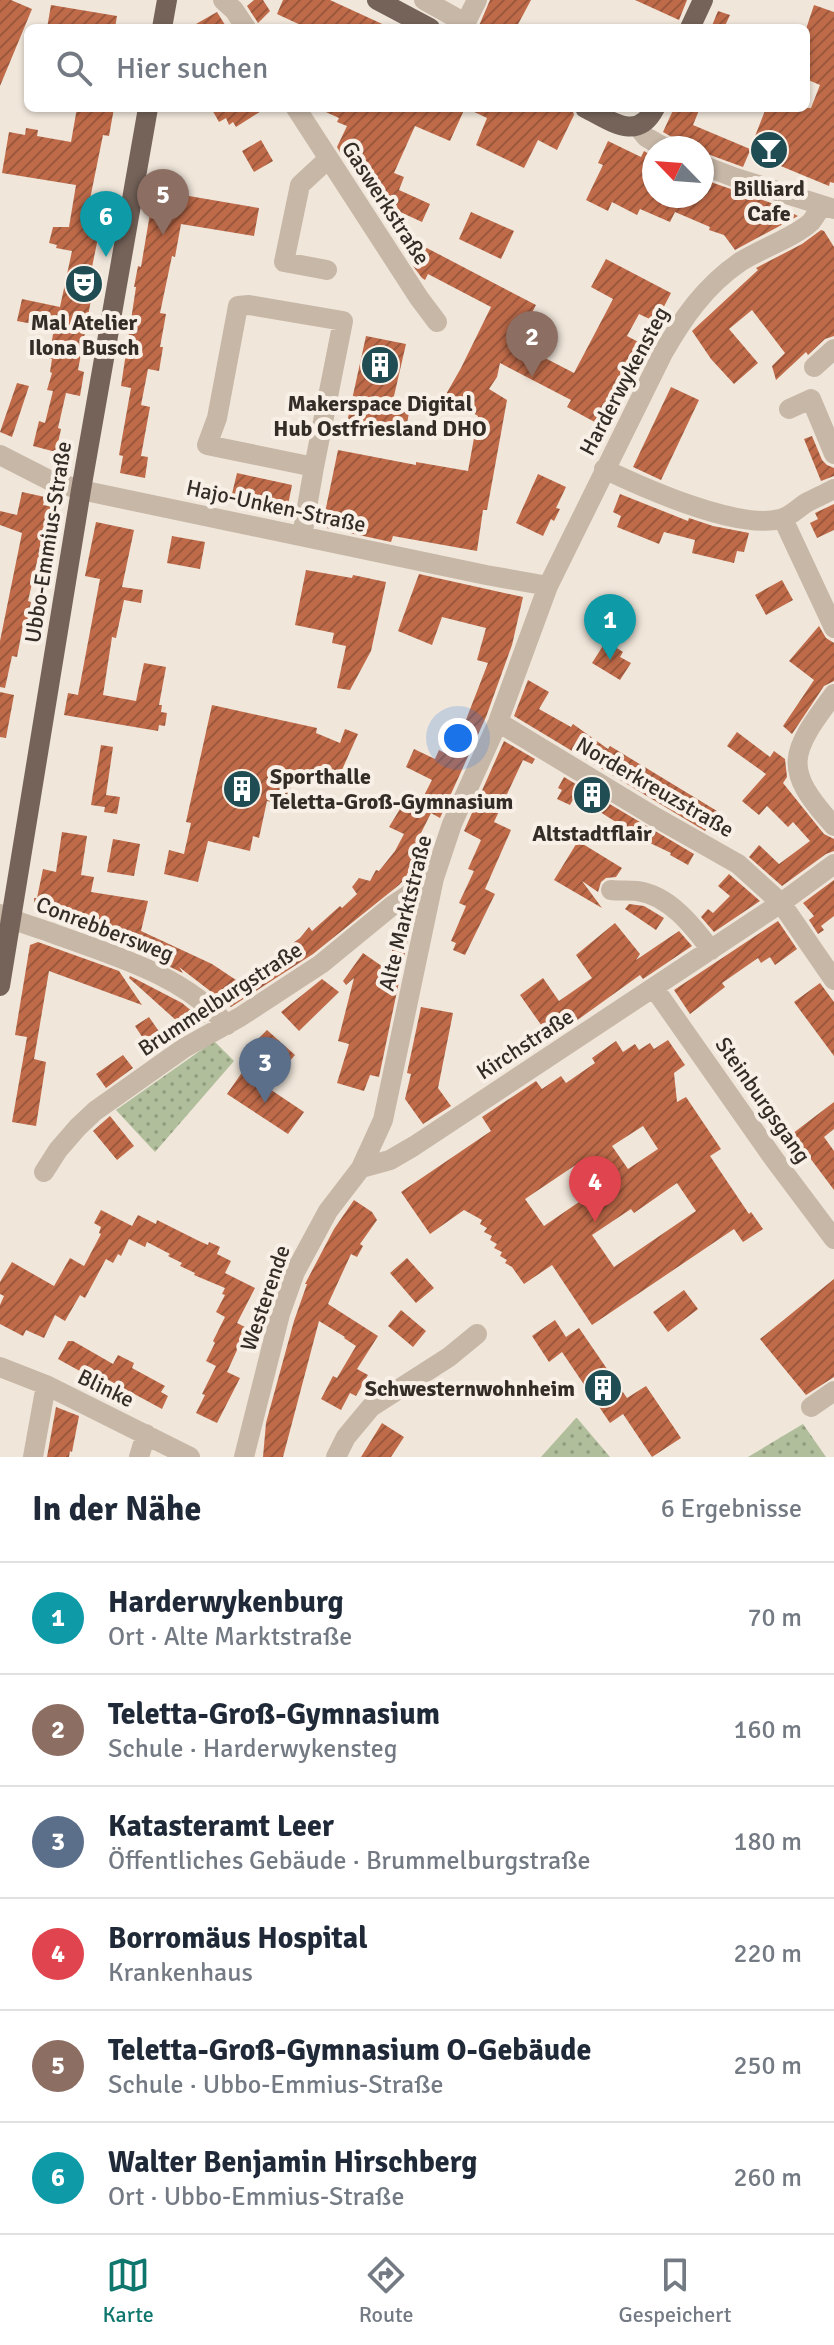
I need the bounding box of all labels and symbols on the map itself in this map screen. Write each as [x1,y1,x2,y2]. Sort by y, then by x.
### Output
bar icon: Billiard Cafe [748,129,790,171]
street label: Gaswerkstraße [336,136,436,270]
north arrow [642,136,714,208]
pin: 5 [137,169,189,235]
place label: Billiard Cafe [733,175,805,227]
pin: 6 [80,191,132,257]
theatre icon: Mal Atelier Ilona Busch [63,263,105,305]
street label: Harderwykensteg [573,302,675,460]
place label: Mal Atelier Ilona Busch [29,309,140,361]
pin: 2 [506,311,558,377]
building icon: Makerspace Digital Hub Ostfriesland DHO [359,344,401,386]
place label: Makerspace Digital Hub Ostfriesland DHO [273,390,487,442]
street label: Ubbo-Emmius-Straße [19,439,77,645]
street label: Hajo-Unken-Straße [184,474,368,538]
pin: 1 [584,594,636,660]
your location [438,718,478,758]
street label: Norderkreuzstraße [571,731,739,843]
place label: Sporthalle Teletta-Groß-Gymnasium [270,763,514,815]
building icon: Sporthalle Teletta-Groß-Gymnasium [221,768,263,810]
building icon: Altstadtflair [571,774,613,816]
place label: Altstadtflair [532,820,652,847]
street label: Alte Marktstraße [373,832,437,994]
street label: Conrebbersweg [32,890,178,968]
street label: Brummelburgstraße [133,936,307,1062]
street label: Kirchstraße [471,1003,579,1085]
street label: Steinburgsgang [710,1032,816,1168]
pin: 3 [239,1037,291,1103]
pin: 4 [569,1156,621,1222]
street label: Westerende [234,1241,296,1355]
street label: Blinke [73,1363,139,1413]
building icon: Schwesternwohnheim [582,1367,624,1409]
place label: Schwesternwohnheim [365,1375,575,1402]

